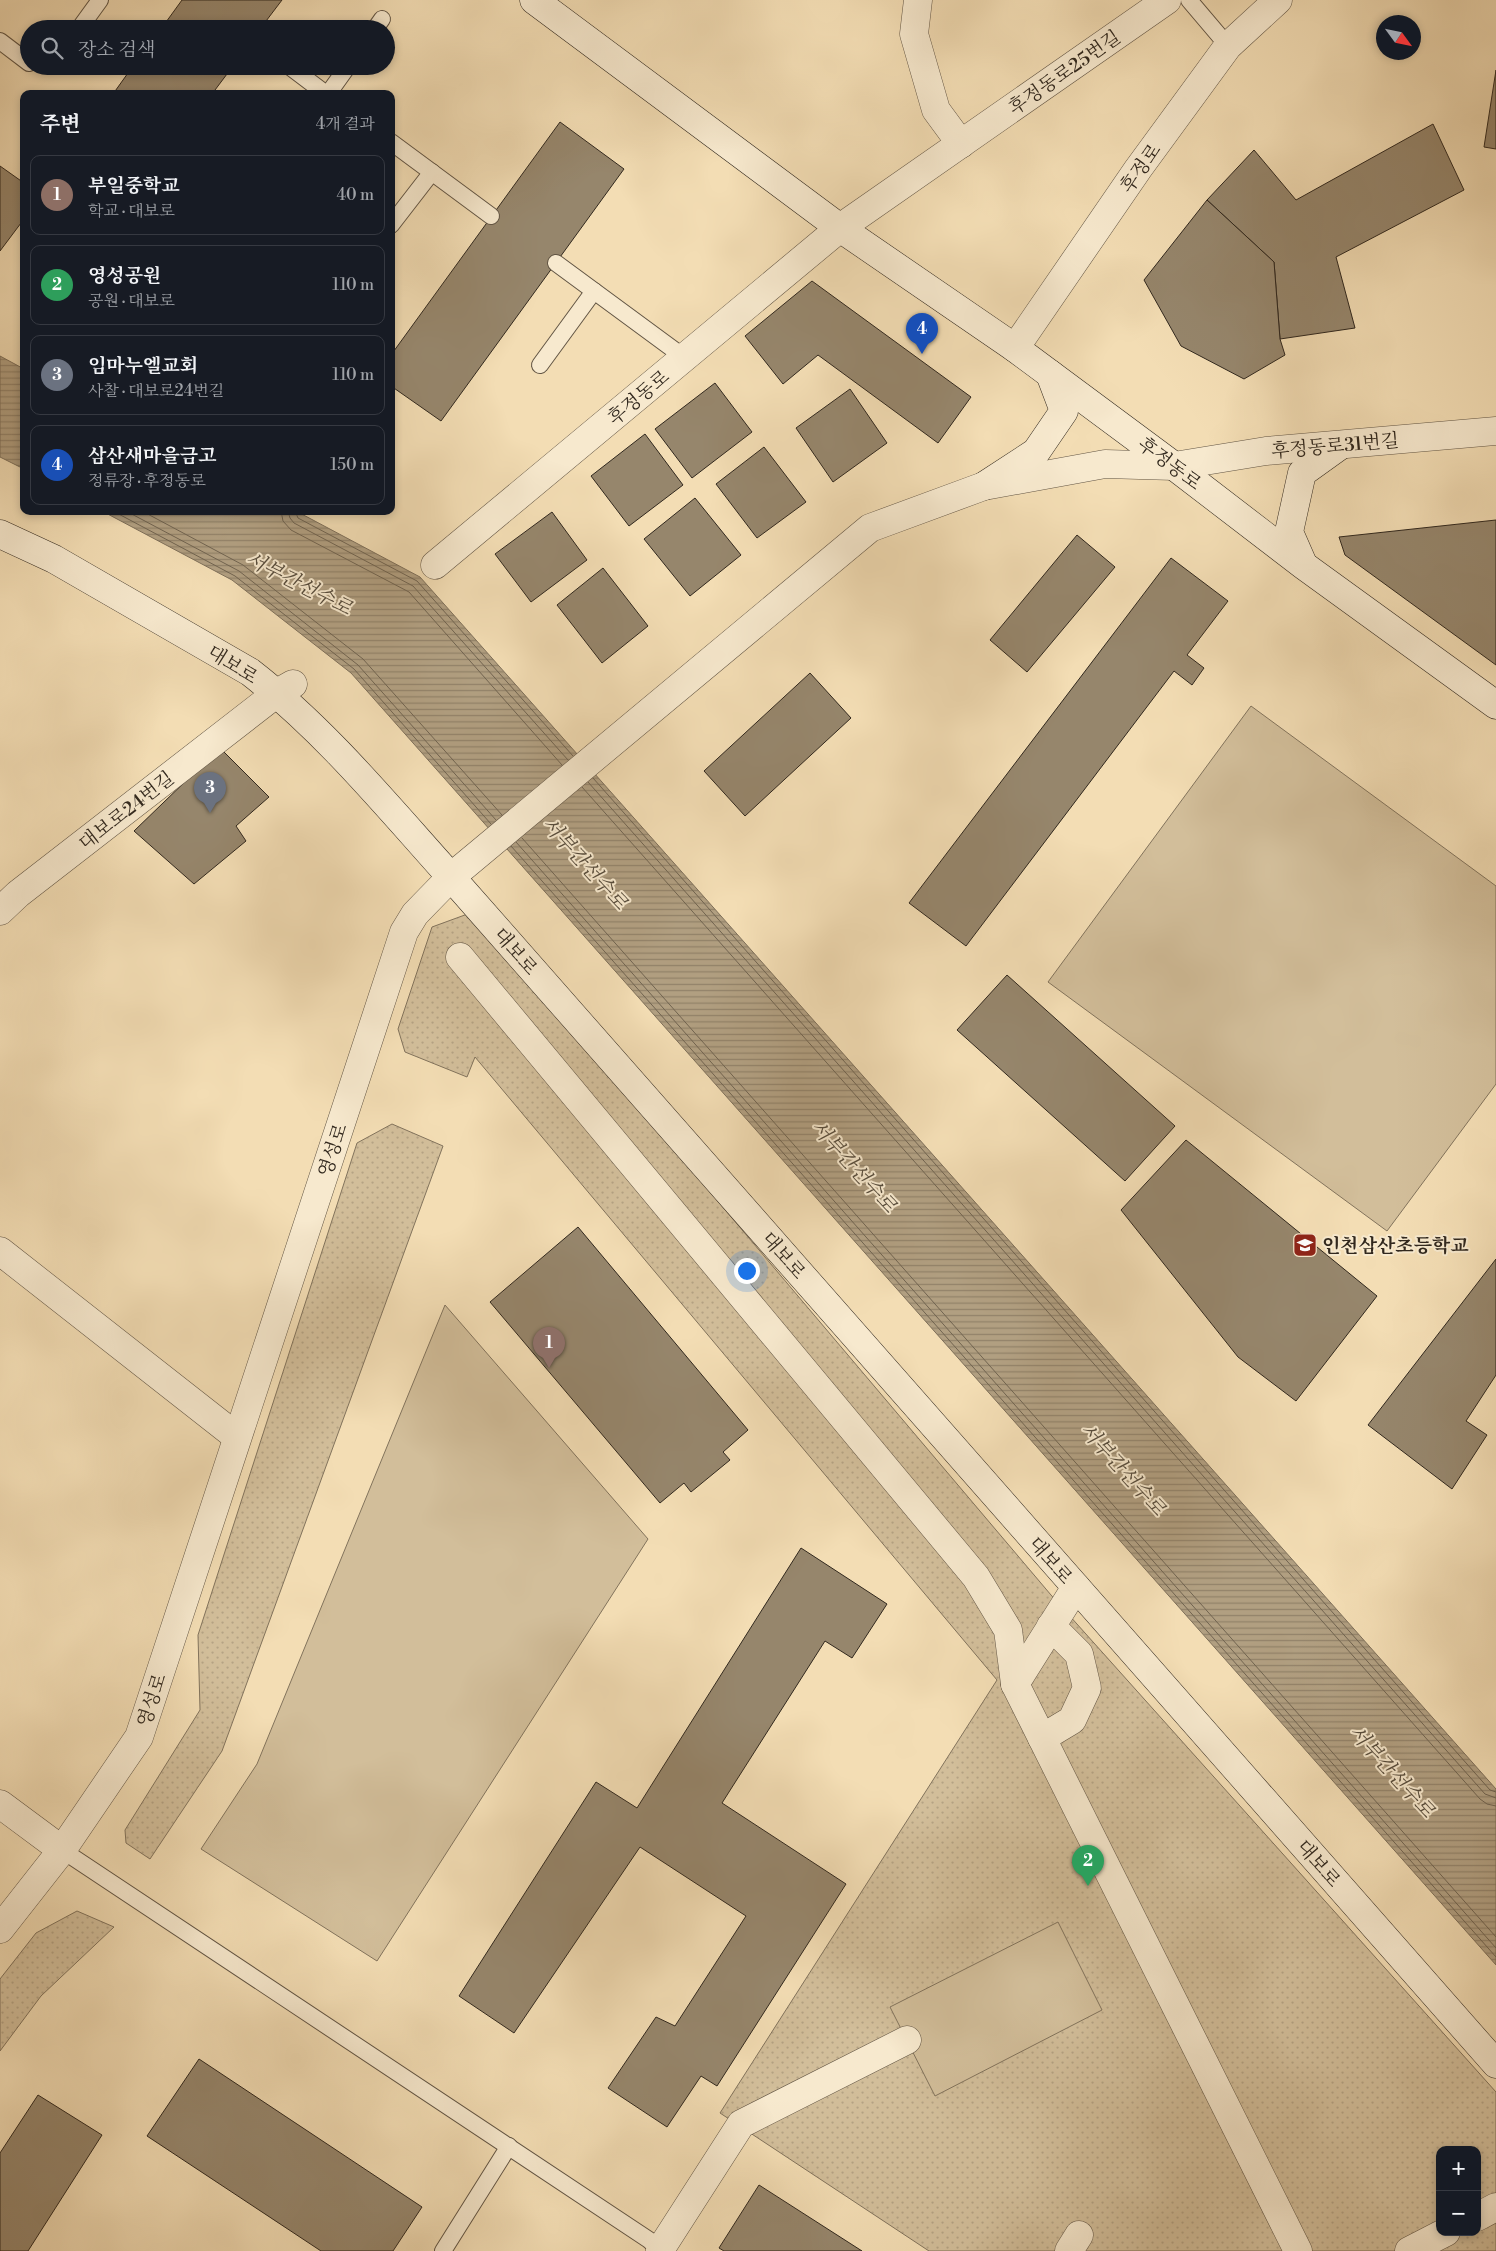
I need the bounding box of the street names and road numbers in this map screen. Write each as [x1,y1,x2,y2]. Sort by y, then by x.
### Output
street label: 후정동로25번길 [1004,25,1125,120]
street label: 후정로 [1115,139,1166,198]
street label: 후정동로 [603,365,674,431]
street label: 후정동로31번길 [1270,428,1400,464]
street label: 후정동로 [1133,432,1206,495]
street label: 대보로 [203,640,262,690]
street label: 대보로24번길 [74,766,179,855]
street label: 대보로 [488,923,542,980]
street label: 영성로 [313,1120,353,1180]
street label: 대보로 [756,1227,810,1284]
street label: 대보로 [1023,1532,1077,1589]
street label: 영성로 [132,1670,172,1730]
street label: 대보로 [1291,1835,1345,1892]

